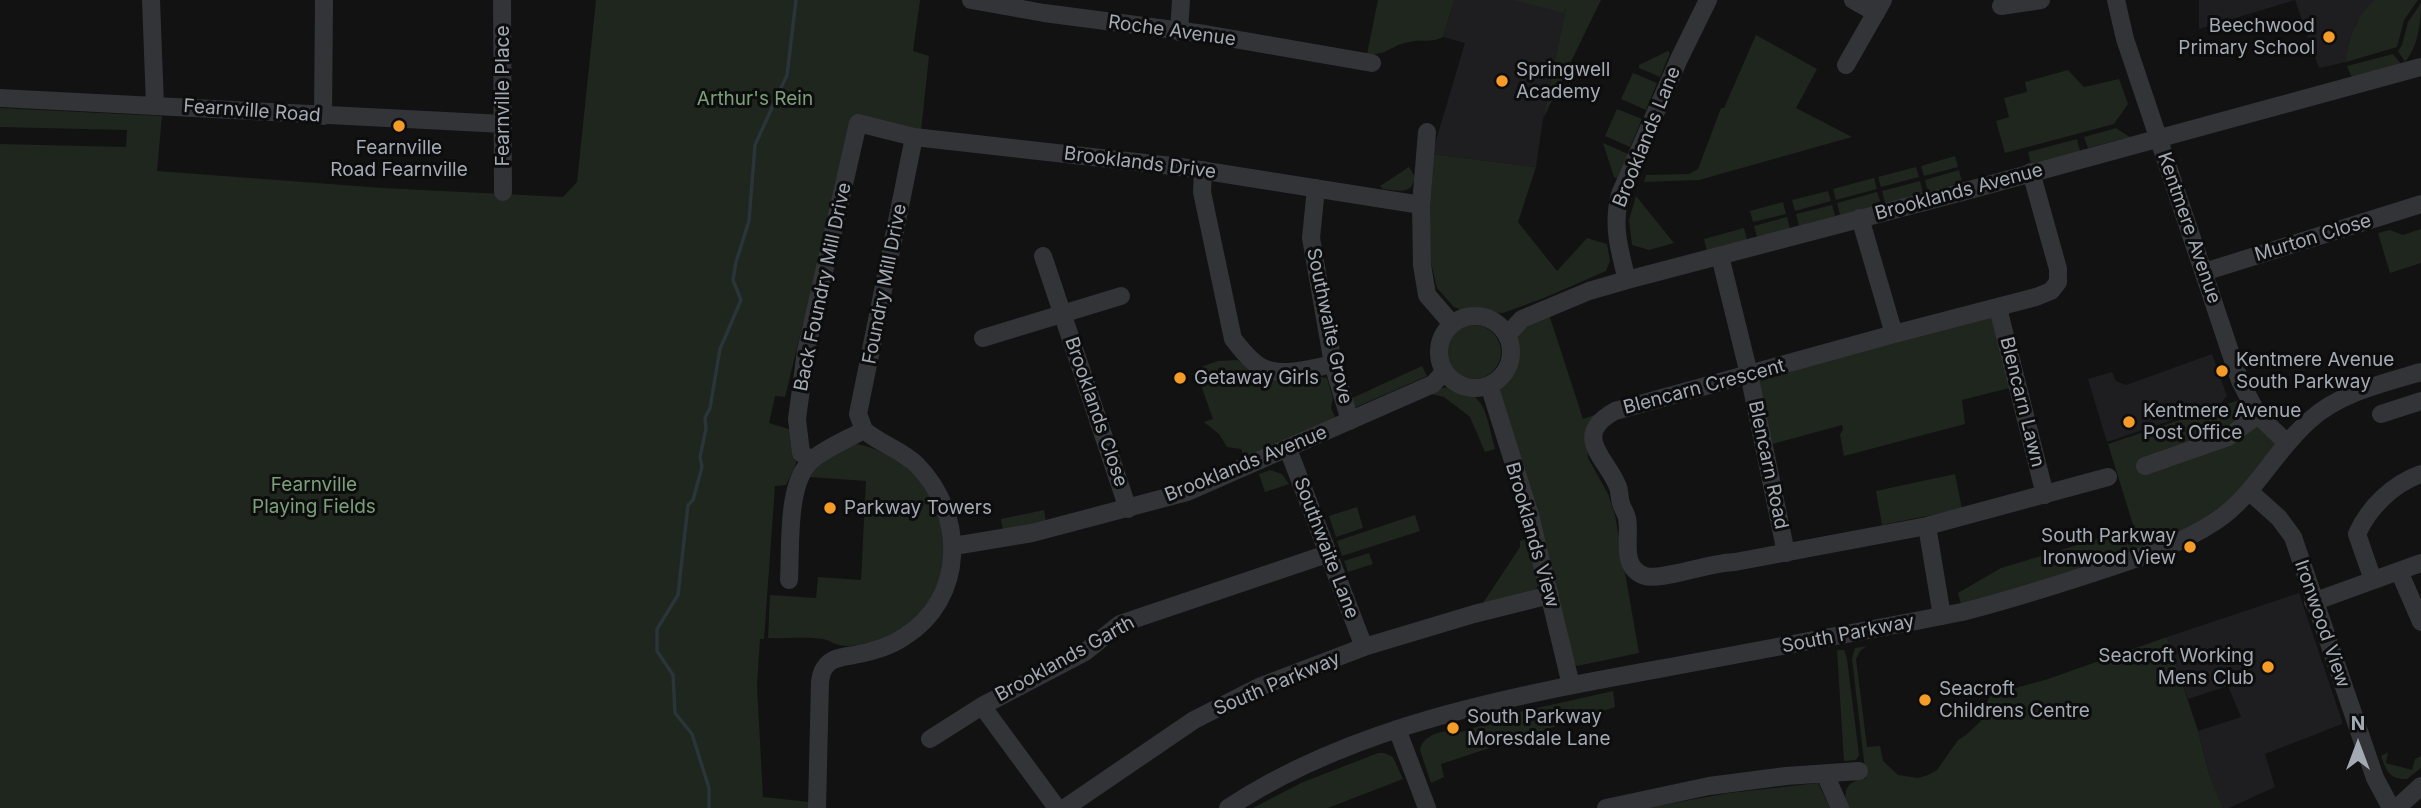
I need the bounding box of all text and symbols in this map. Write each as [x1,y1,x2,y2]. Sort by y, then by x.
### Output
street label: Roche Avenue [1107,11,1237,51]
place label: Beechwood Primary School [2178,15,2315,59]
street label: Fearnville Place [492,25,514,167]
marker: Beechwood Primary School [2321,29,2337,45]
place label: Springwell Academy [1516,59,1610,103]
street label: Brooklands Lane [1608,63,1686,211]
marker: Springwell Academy [1494,73,1510,89]
park label: Arthur's Rein [697,88,813,110]
street label: Fearnville Road [183,95,321,127]
marker: Fearnville Road Fearnville [391,118,407,134]
place label: Fearnville Road Fearnville [330,137,468,181]
street label: Brooklands Drive [1063,142,1217,184]
street label: Kentmere Avenue [2152,149,2226,307]
street label: Brooklands Avenue [1873,159,2045,225]
street label: Back Foundry Mill Drive [790,181,856,393]
street label: Foundry Mill Drive [858,202,912,366]
street label: Murton Close [2252,209,2374,267]
street label: Southwaite Grove [1301,246,1357,406]
street label: Brooklands Close [1060,334,1132,490]
street label: Blencarn Lawn [1995,335,2049,469]
place label: Kentmere Avenue South Parkway [2236,349,2394,393]
street label: Blencarn Crescent [1621,354,1787,420]
marker: Kentmere Avenue South Parkway [2214,363,2230,379]
place label: Getaway Girls [1194,367,1319,389]
marker: Getaway Girls [1172,370,1188,386]
street label: Blencarn Road [1743,399,1793,531]
place label: Kentmere Avenue Post Office [2143,400,2301,444]
marker: Kentmere Avenue Post Office [2121,414,2137,430]
street label: Brooklands Avenue [1162,421,1330,507]
street label: Brooklands View [1500,460,1564,610]
park label: Fearnville Playing Fields [252,474,376,518]
street label: Southwaite Lane [1289,474,1363,622]
place label: Parkway Towers [844,497,992,519]
marker: Parkway Towers [822,500,838,516]
place label: South Parkway Ironwood View [2041,525,2176,569]
marker: South Parkway Ironwood View [2182,539,2198,555]
street label: Ironwood View [2289,557,2355,691]
street label: South Parkway [1780,610,1916,658]
street label: Brooklands Garth [991,611,1139,707]
place label: Seacroft Working Mens Club [2098,645,2254,689]
street label: South Parkway [1210,647,1344,721]
marker: Seacroft Working Mens Club [2260,659,2276,675]
place label: Seacroft Childrens Centre [1939,678,2090,722]
marker: Seacroft Childrens Centre [1917,692,1933,708]
place label: South Parkway Moresdale Lane [1467,706,1611,750]
north arrow [2323,710,2393,780]
text: N [2351,712,2365,735]
marker: South Parkway Moresdale Lane [1445,720,1461,736]

